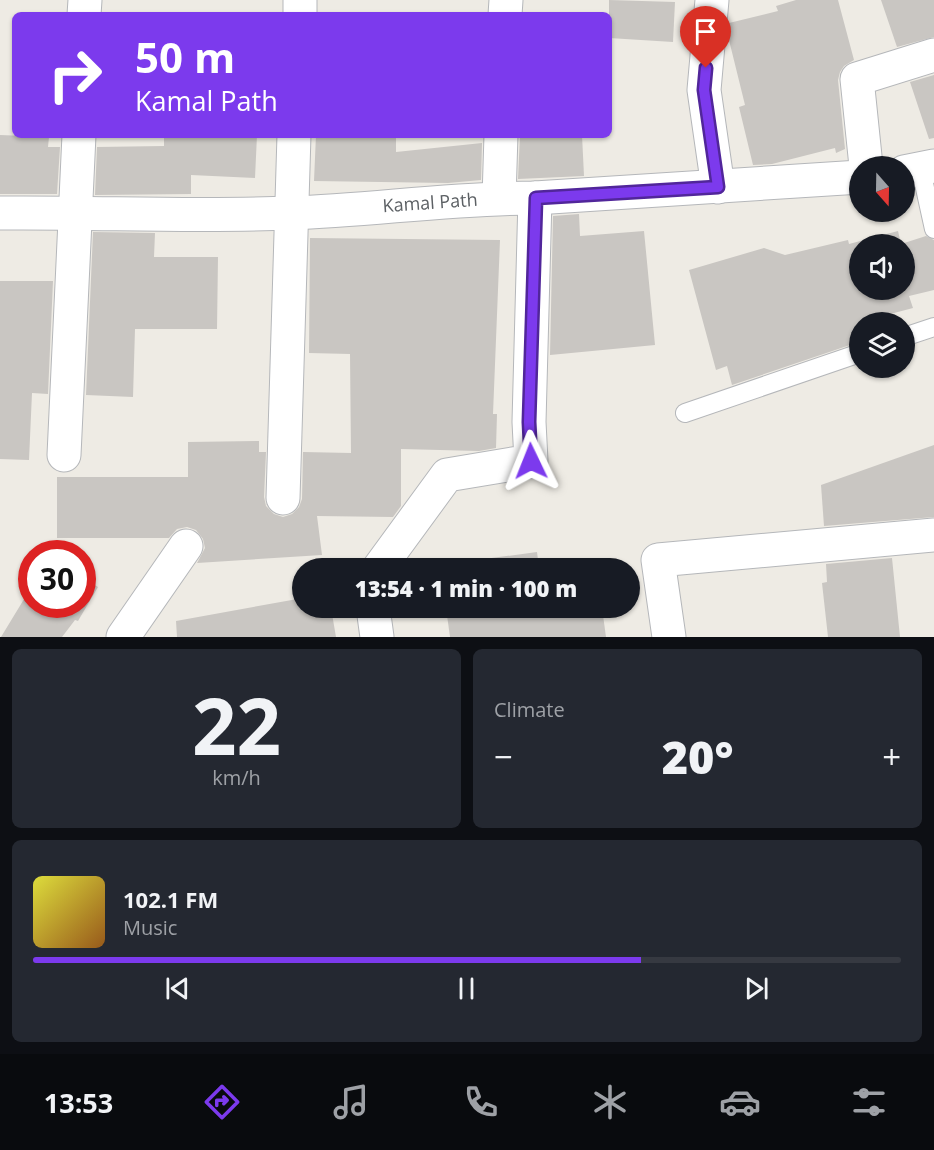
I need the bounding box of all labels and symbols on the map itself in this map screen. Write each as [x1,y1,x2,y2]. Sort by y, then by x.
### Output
pin [680,6,731,68]
north arrow [849,156,915,222]
street label: Kamal Path [382,187,478,217]
position arrow [499,429,563,493]
speed limit sign: 30 [18,540,96,618]

